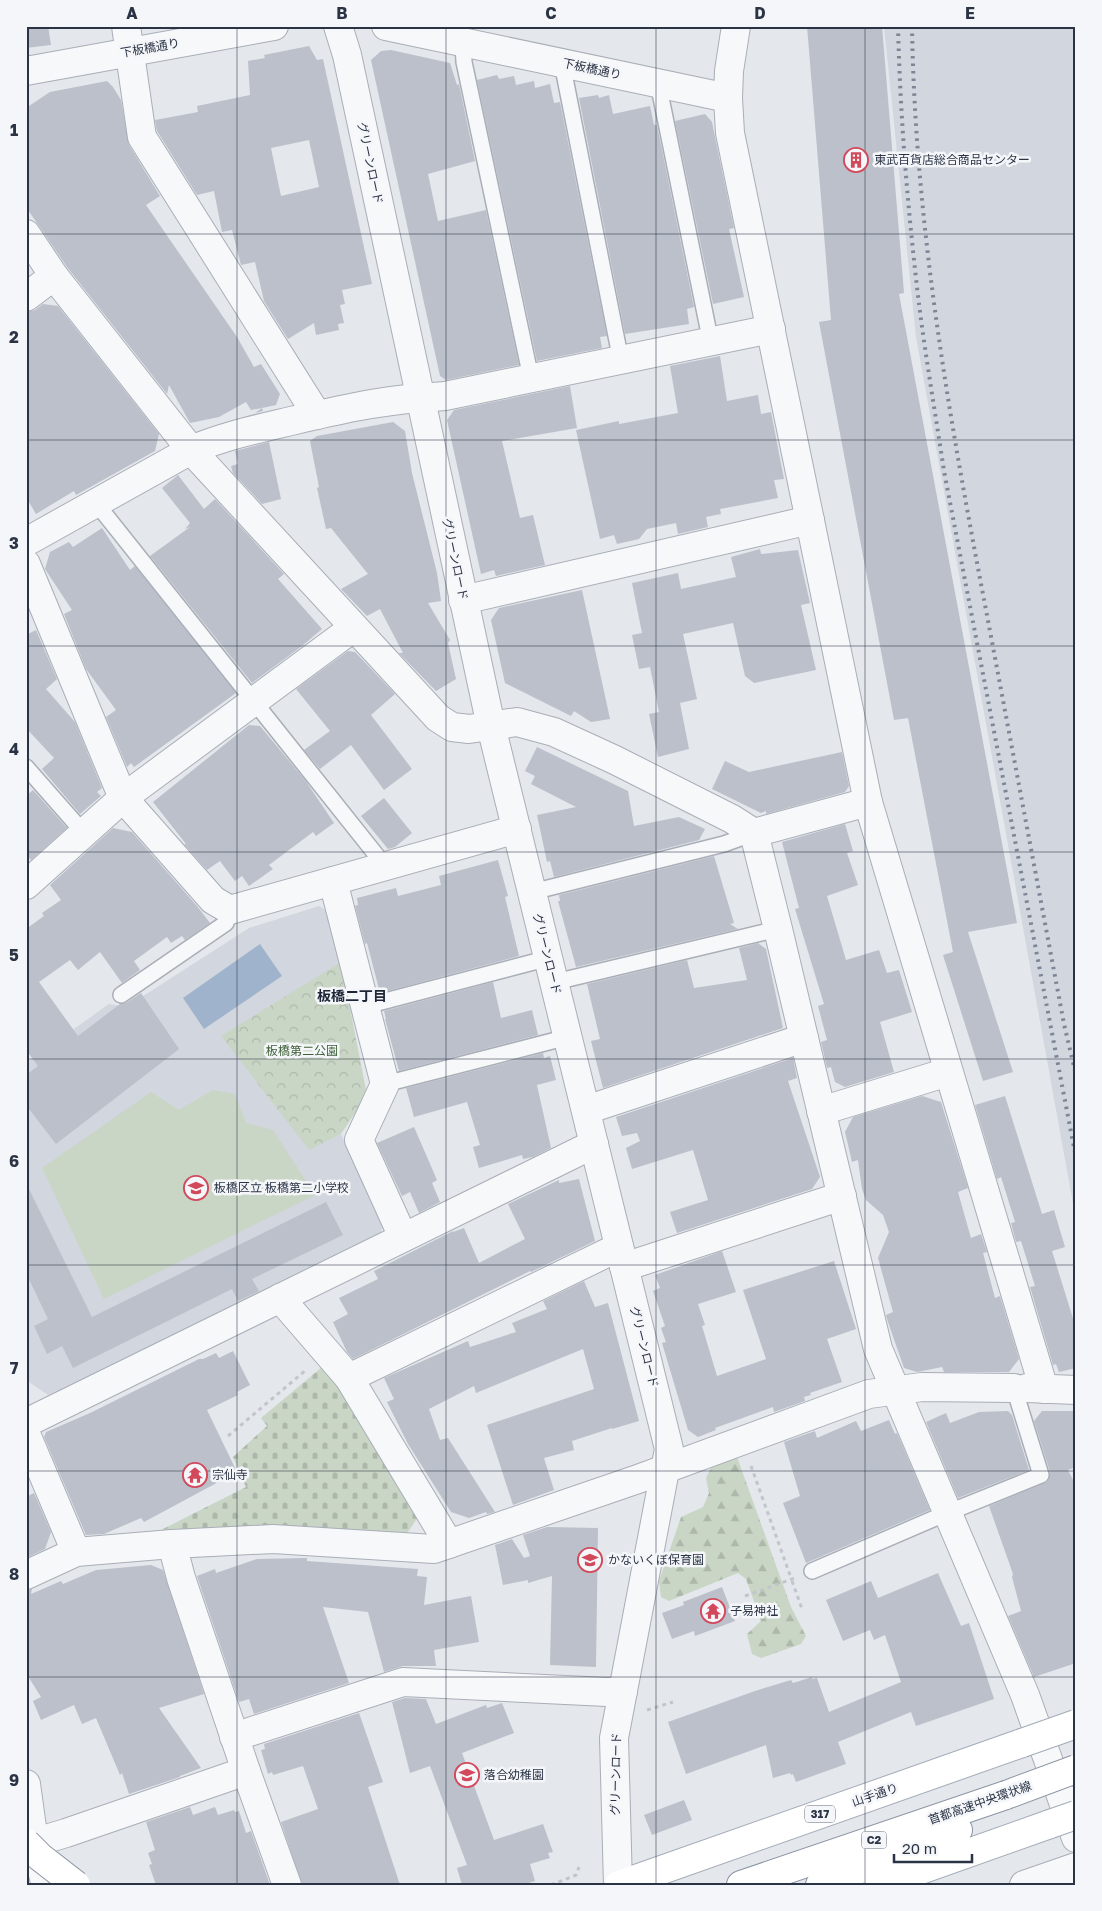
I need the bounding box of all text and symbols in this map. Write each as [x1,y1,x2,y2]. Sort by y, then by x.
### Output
text: A [126,3,138,23]
text: B [336,3,348,23]
text: C [545,3,557,23]
text: D [754,3,766,23]
text: E [965,3,975,23]
street label: 下板橋通り [119,35,181,60]
street label: 下板橋通り [561,55,623,82]
text: 1 [10,120,18,140]
street label: グリーンロード [354,121,386,205]
building icon: 東武百貨店総合商品センター [843,147,869,173]
place label: 東武百貨店総合商品センター [874,152,1030,167]
text: 2 [9,327,19,347]
street label: グリーンロード [439,517,471,601]
text: 3 [9,533,19,553]
text: 4 [9,739,19,759]
street label: グリーンロード [530,912,565,996]
text: 5 [9,945,19,965]
district label: 板橋二丁目 [317,987,387,1004]
park label: 板橋第二公園 [266,1043,338,1058]
text: 6 [9,1151,19,1171]
school or university icon: 板橋区立 板橋第二小学校 [183,1175,209,1201]
place label: 板橋区立 板橋第二小学校 [214,1180,349,1195]
street label: グリーンロード [627,1305,662,1389]
text: 7 [10,1358,19,1378]
temple icon: 宗仙寺 [182,1462,208,1488]
place label: 宗仙寺 [212,1467,248,1482]
school or university icon: かないくぼ保育園 [577,1547,603,1573]
place label: かないくぼ保育園 [608,1552,704,1567]
text: 8 [9,1564,19,1584]
temple icon: 子易神社 [700,1598,726,1624]
place label: 子易神社 [730,1603,778,1618]
street label: グリーンロード [607,1732,624,1816]
school or university icon: 落合幼稚園 [454,1762,480,1788]
place label: 落合幼稚園 [484,1767,544,1782]
text: 9 [9,1770,19,1790]
street label: 首都高速中央環状線 [926,1778,1033,1827]
street label: 山手通り [850,1780,900,1809]
road number: 317 [805,1806,835,1822]
scale bar [894,1831,972,1863]
road number: C2 [862,1832,886,1848]
text: 20 m [902,1839,937,1857]

